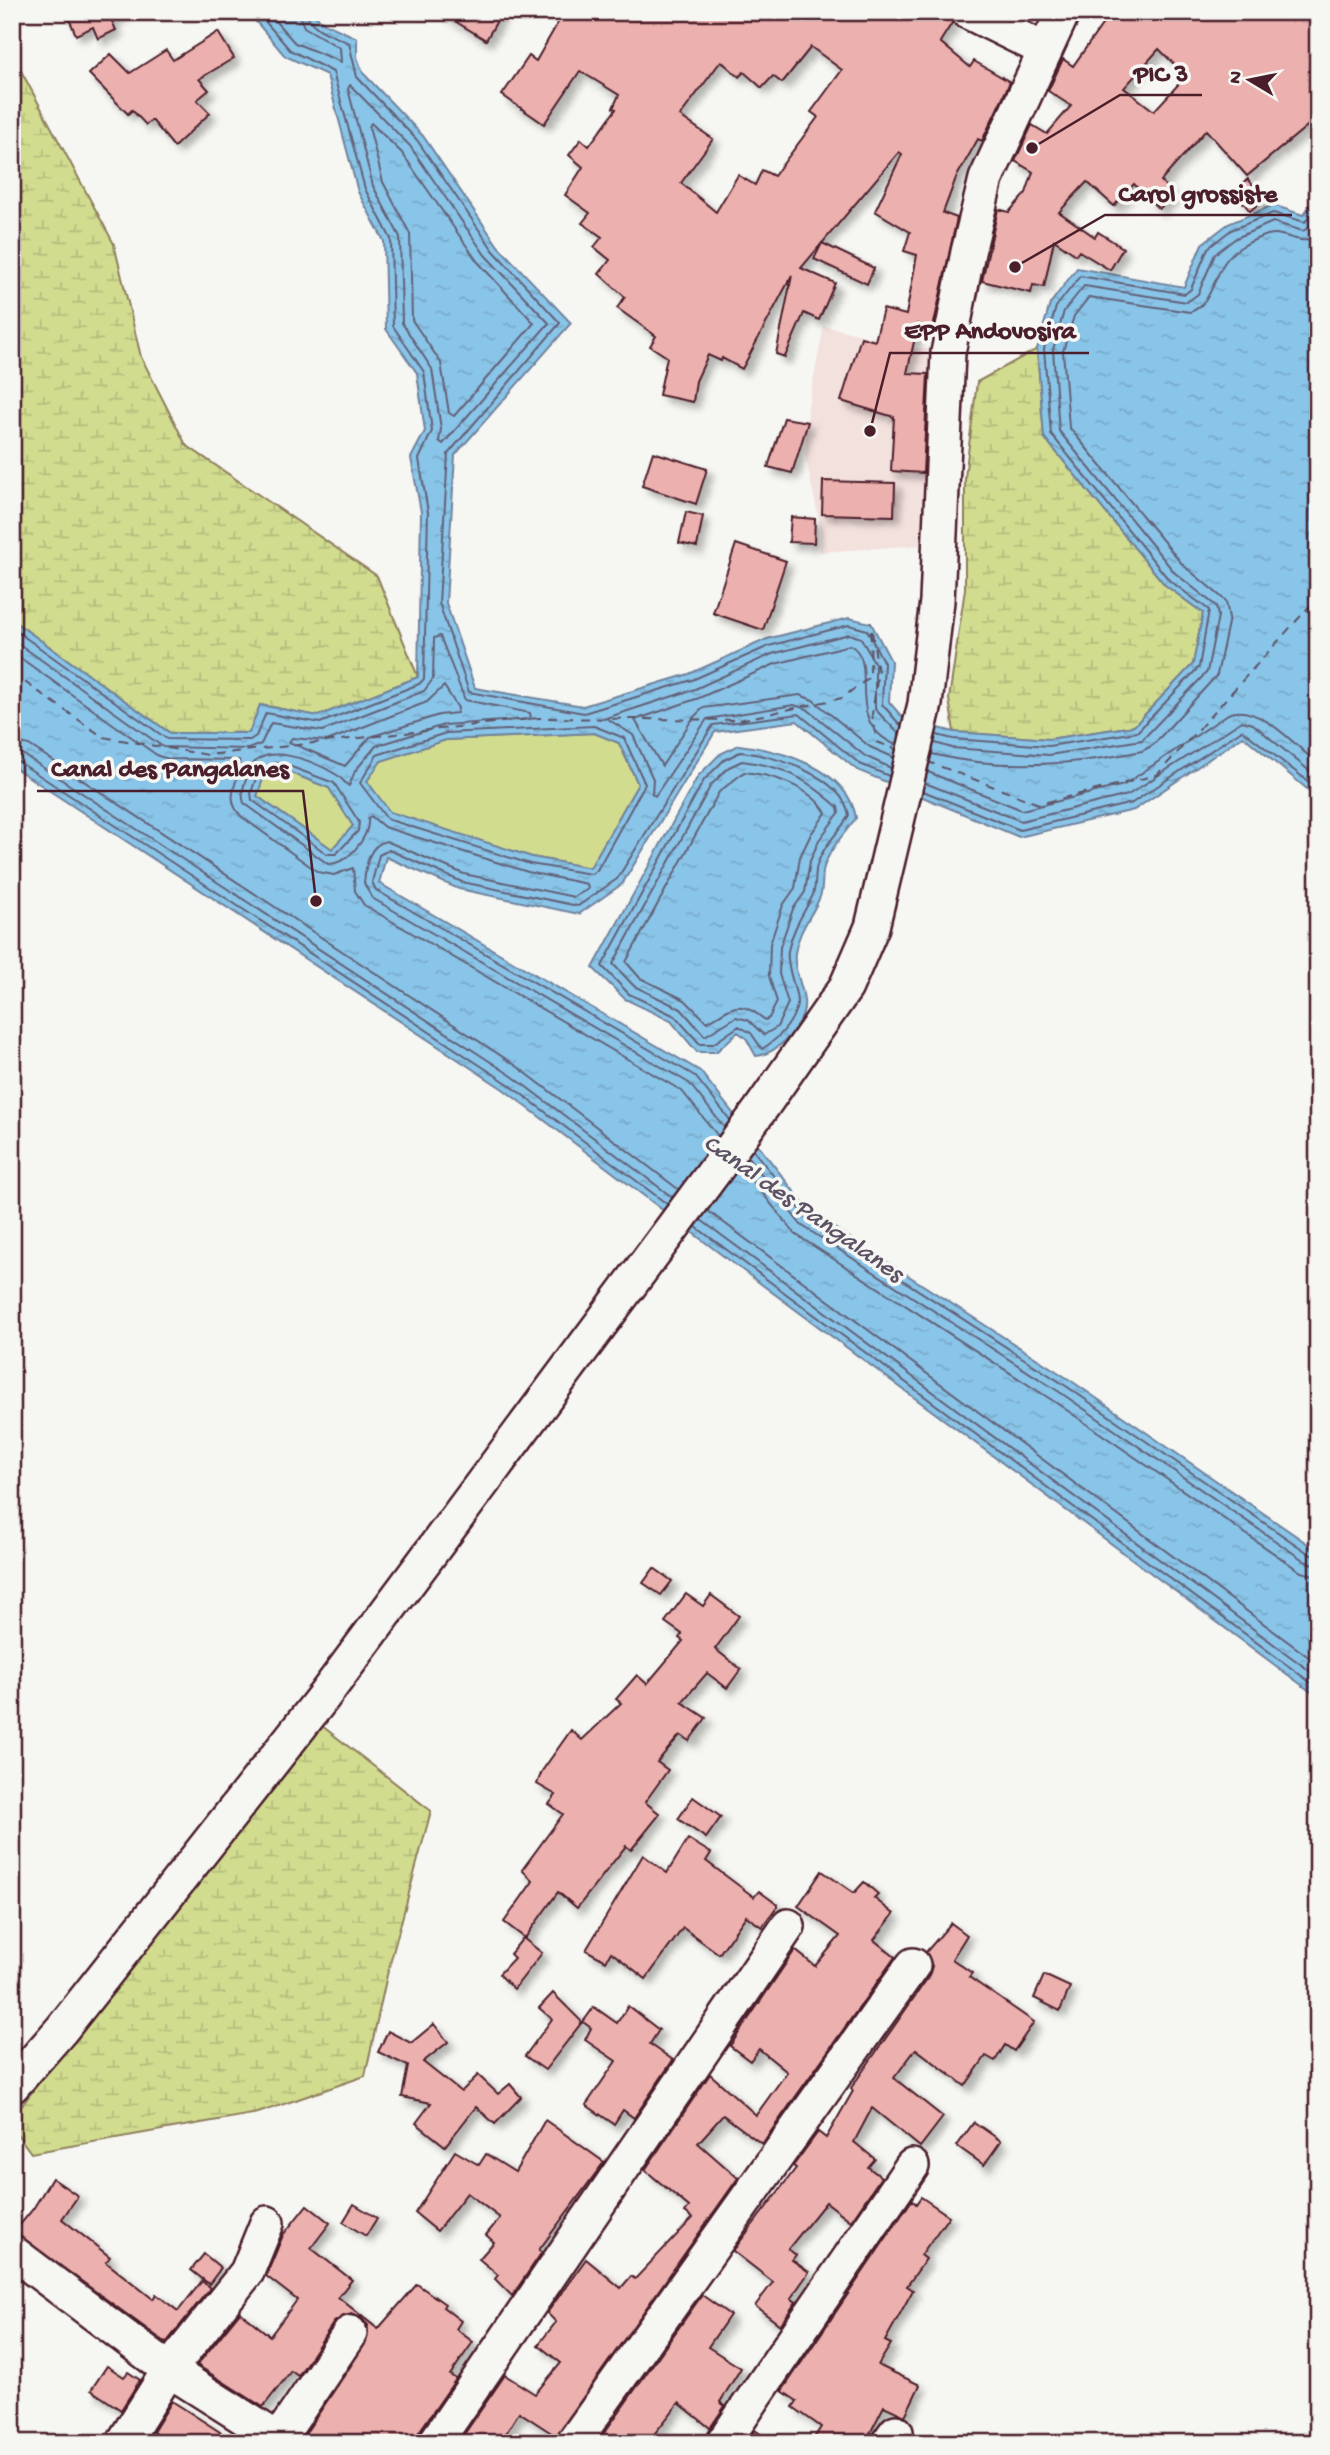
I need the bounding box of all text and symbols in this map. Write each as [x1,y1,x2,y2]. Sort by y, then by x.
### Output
north arrow [1214,46,1284,116]
callout: PIC 3 [1120,48,1202,95]
text: PIC 3 [1132,61,1188,92]
text: N [1224,70,1249,86]
callout: Carol grossiste [1105,168,1292,215]
text: Carol grossiste [1119,181,1279,212]
callout: EPP Andovosira [890,306,1089,353]
text: EPP Andovosira [904,318,1077,349]
callout: Canal des Pangalanes [37,744,303,791]
text: Canal des Pangalanes [51,756,290,787]
water label: Canal des Pangalanes [696,1129,910,1292]

